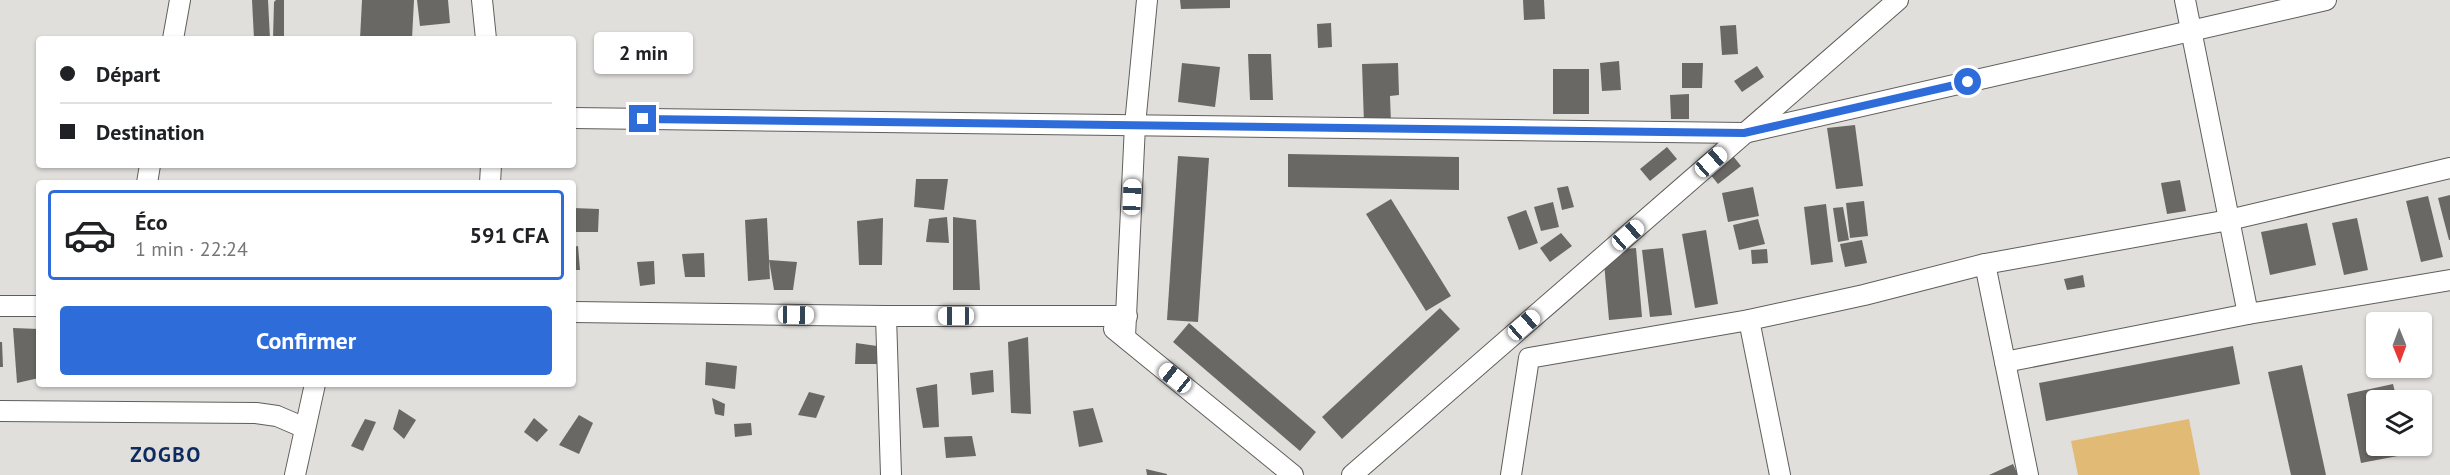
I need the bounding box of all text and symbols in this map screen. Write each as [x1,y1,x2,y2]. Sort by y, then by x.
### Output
callout: 2 min [594,32,692,74]
text: 2 min [619,40,668,66]
text: Départ [96,60,160,88]
route start [1954,68,1981,95]
route end [629,105,656,132]
text: Destination [96,118,205,146]
car [1692,143,1730,181]
car [1122,179,1142,215]
icon: car [63,208,117,262]
text: Éco [135,208,167,236]
car [1609,216,1647,254]
text: 591 CFA [470,221,549,249]
text: 1 min · 22:24 [135,236,248,262]
button: Confirmer [60,306,552,375]
car [778,306,814,324]
car [1505,306,1543,344]
car [938,307,974,325]
north arrow [2366,312,2432,378]
map controls [2366,312,2432,456]
car [1155,360,1195,396]
button: layers [2366,390,2432,456]
district label: ZOGBO [130,441,202,468]

